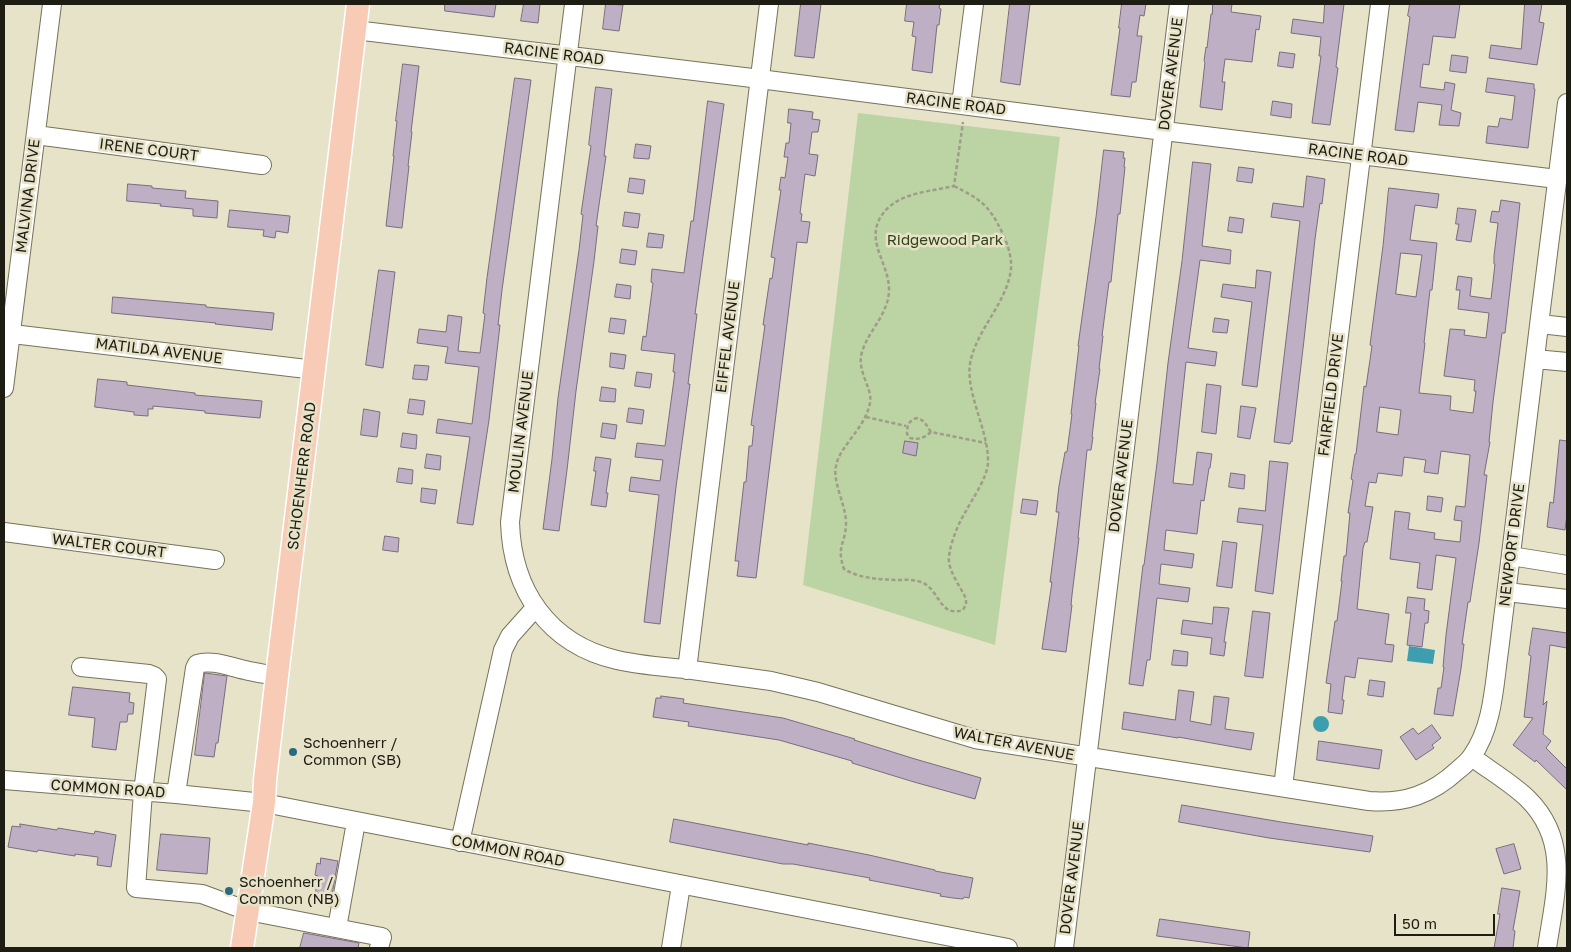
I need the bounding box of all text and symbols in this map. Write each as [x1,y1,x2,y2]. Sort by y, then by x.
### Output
street label: DOVER AVENUE [1155,16,1187,132]
street label: RACINE ROAD [503,39,605,69]
street label: RACINE ROAD [905,89,1007,119]
street label: IRENE COURT [98,135,200,165]
street label: MALVINA DRIVE [12,138,44,254]
street label: RACINE ROAD [1307,140,1409,170]
park label: Ridgewood Park [887,231,1003,249]
street label: EIFFEL AVENUE [712,280,744,394]
street label: FAIRFIELD DRIVE [1315,333,1347,457]
street label: MATILDA AVENUE [95,334,223,368]
street label: MOULIN AVENUE [505,370,537,494]
street label: SCHOENHERR ROAD [284,401,320,551]
street label: DOVER AVENUE [1105,418,1137,534]
street label: NEWPORT DRIVE [1496,483,1528,607]
street label: WALTER COURT [51,530,167,562]
street label: WALTER AVENUE [952,723,1076,765]
place label: Schoenherr / Common (SB) [303,734,402,769]
marker: Schoenherr / Common (SB) [287,746,299,758]
street label: COMMON ROAD [50,776,166,802]
street label: DOVER AVENUE [1056,820,1088,936]
street label: COMMON ROAD [450,831,566,871]
place label: Schoenherr / Common (NB) [239,873,340,908]
marker: Schoenherr / Common (NB) [223,885,235,897]
scale bar [1396,904,1497,936]
text: 50 m [1402,914,1437,932]

